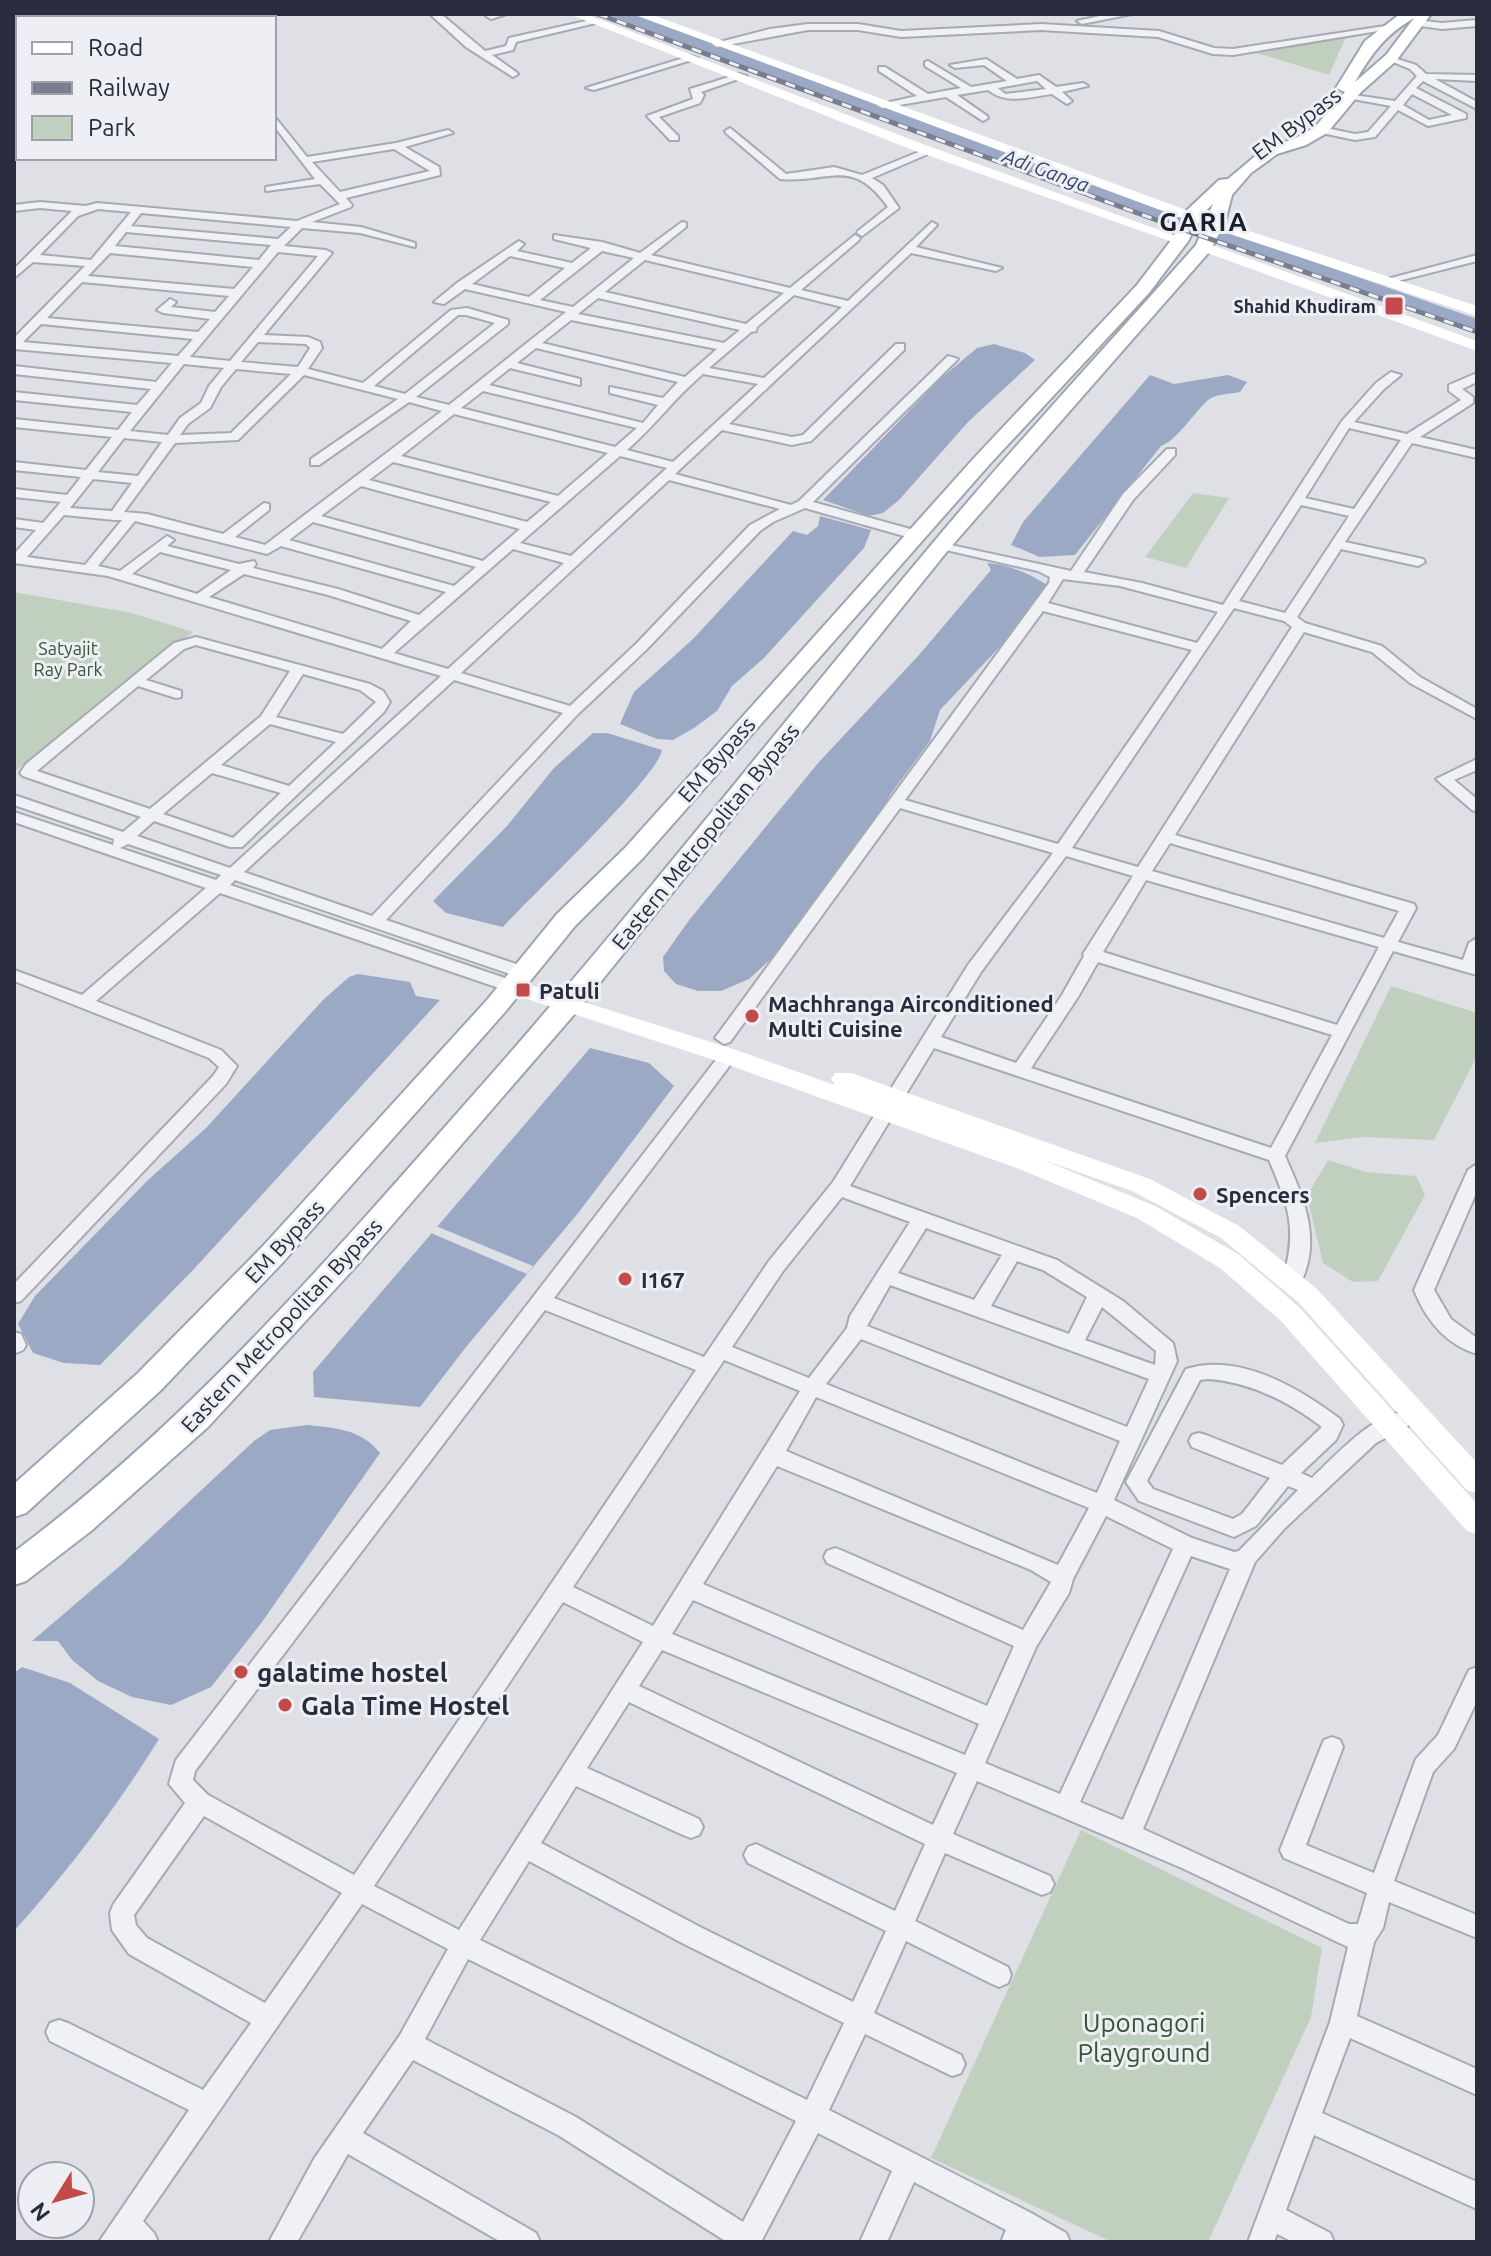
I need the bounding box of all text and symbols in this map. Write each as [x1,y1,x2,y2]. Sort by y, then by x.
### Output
legend [16,16,276,160]
text: Road [88,34,143,61]
text: Railway [88,74,170,101]
street label: EM Bypass [1247,82,1345,164]
text: Park [88,114,136,141]
water label: Adi Ganga [999,143,1093,196]
district label: GARIA [1159,207,1249,236]
marker: Shahid Khudiram [1383,295,1405,317]
place label: Shahid Khudiram [1234,296,1376,316]
park label: Satyajit Ray Park [34,638,102,679]
street label: EM Bypass [672,711,760,807]
street label: Eastern Metropolitan Bypass [606,718,804,954]
place label: Patuli [539,978,600,1003]
marker: Patuli [514,981,532,999]
place label: Machhranga Airconditioned Multi Cuisine [768,991,1054,1041]
marker: Machhranga Airconditioned Multi Cuisine [743,1007,761,1025]
place label: Spencers [1216,1182,1310,1207]
marker: Spencers [1191,1185,1209,1203]
street label: EM Bypass [239,1194,329,1288]
street label: Eastern Metropolitan Bypass [175,1213,387,1437]
place label: I167 [641,1267,685,1292]
marker: I167 [616,1270,634,1288]
place label: galatime hostel [257,1658,448,1687]
marker: galatime hostel [232,1663,250,1681]
place label: Gala Time Hostel [301,1691,509,1720]
marker: Gala Time Hostel [276,1696,294,1714]
park label: Uponagori Playground [1077,2008,1211,2067]
north arrow [16,2160,96,2240]
text: N [25,2198,55,2226]

